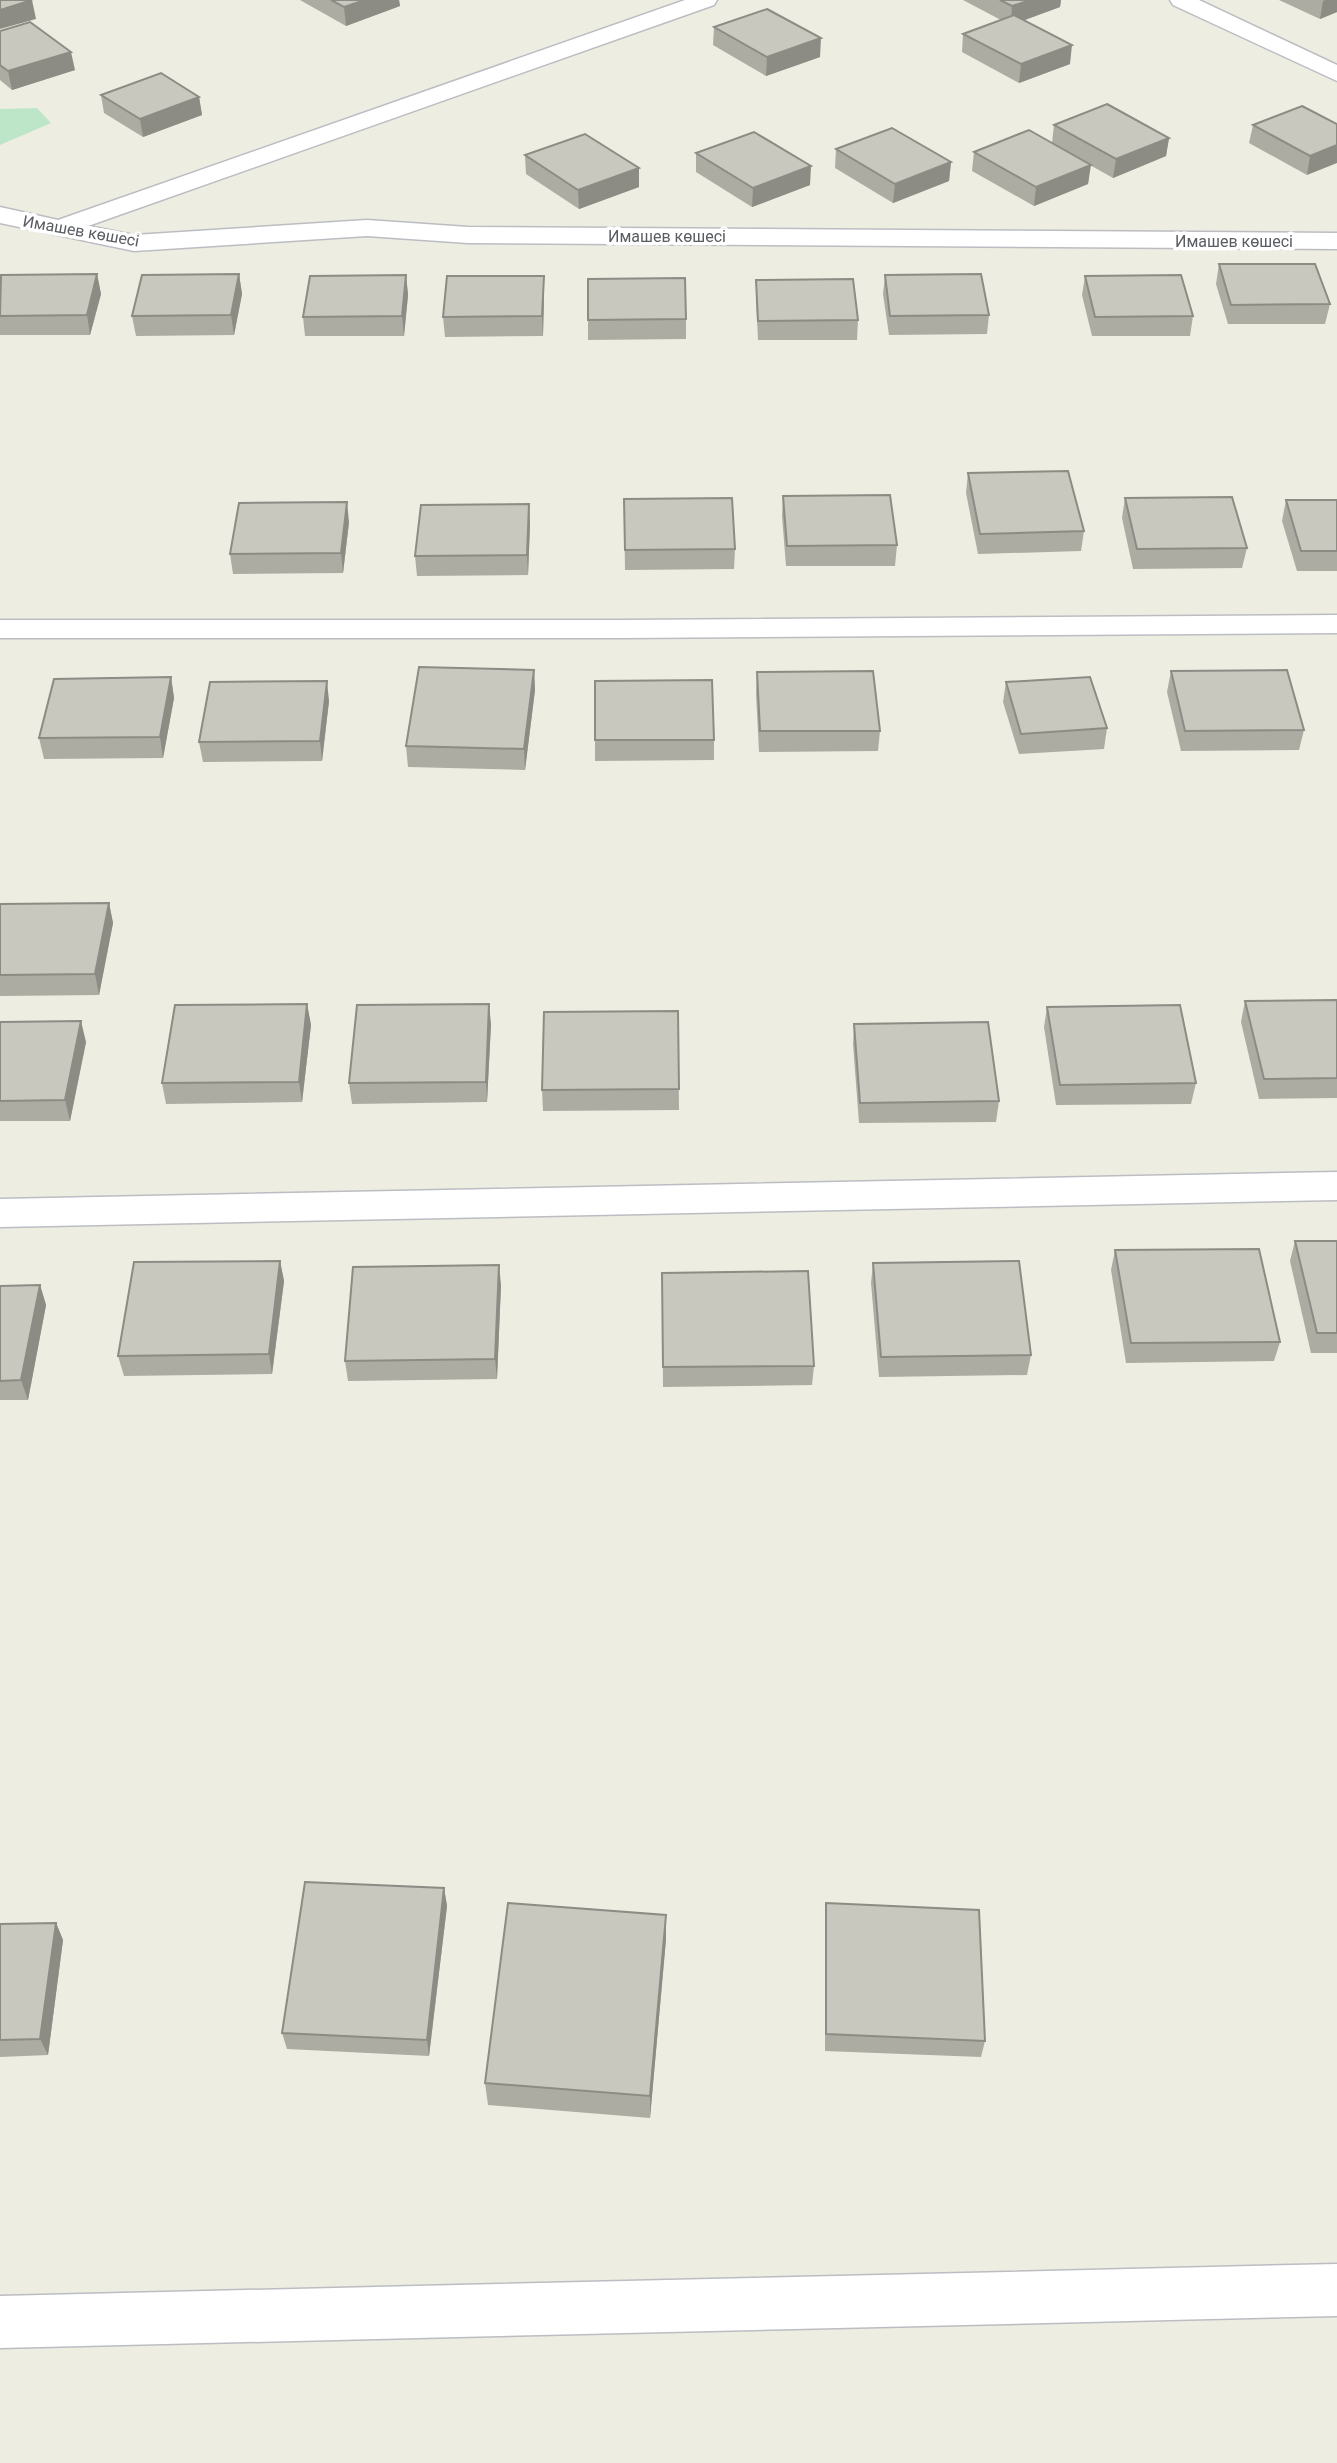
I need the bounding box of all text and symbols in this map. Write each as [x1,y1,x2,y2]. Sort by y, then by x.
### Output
street label: Имашев көшесі [21,211,141,251]
street label: Имашев көшесі [608,227,726,246]
street label: Имашев көшесі [1175,232,1293,251]

